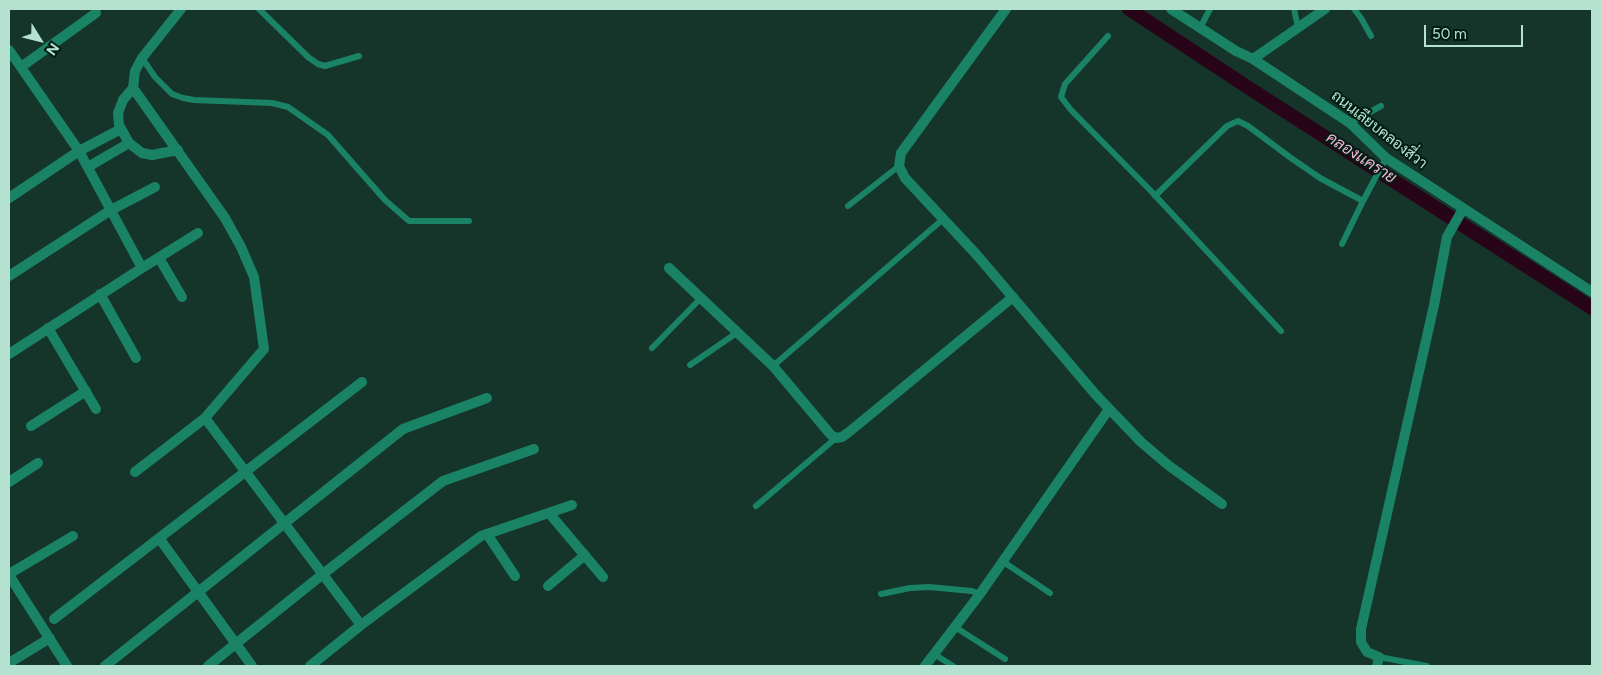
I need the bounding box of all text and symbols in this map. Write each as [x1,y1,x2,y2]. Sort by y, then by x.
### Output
north arrow [15,15,65,65]
scale bar [1426,15,1525,47]
text: 50 m [1432,25,1467,43]
text: N [42,40,63,58]
street label: ถนนเลียบคลองสี่วา [1328,87,1430,173]
water label: คลองเเคราย [1322,128,1400,188]

